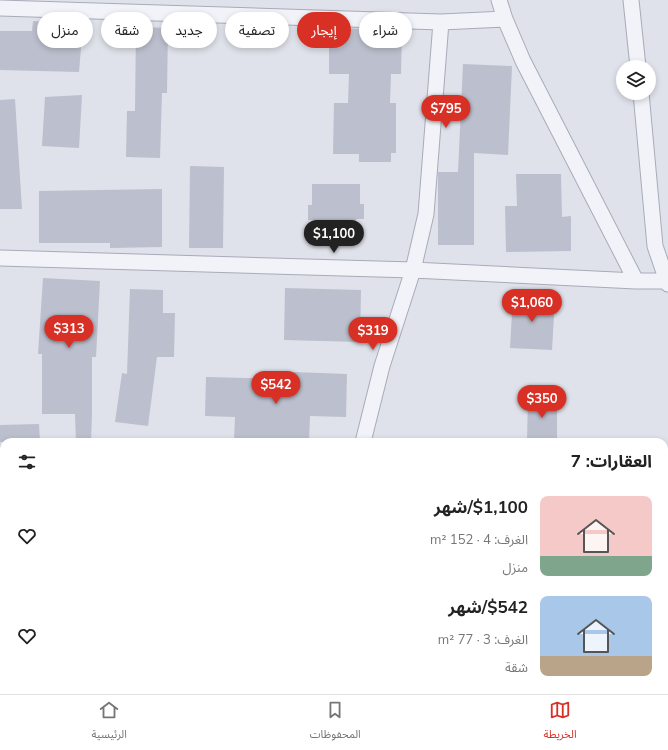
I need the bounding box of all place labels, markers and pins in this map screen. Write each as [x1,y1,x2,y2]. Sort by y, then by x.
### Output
pin: $795 [422,95,470,129]
pin: $1,100 [301,220,367,254]
pin: $1,060 [499,289,565,323]
pin: $313 [45,315,93,349]
pin: $319 [349,317,397,351]
pin: $542 [252,371,300,405]
pin: $350 [518,385,566,419]

